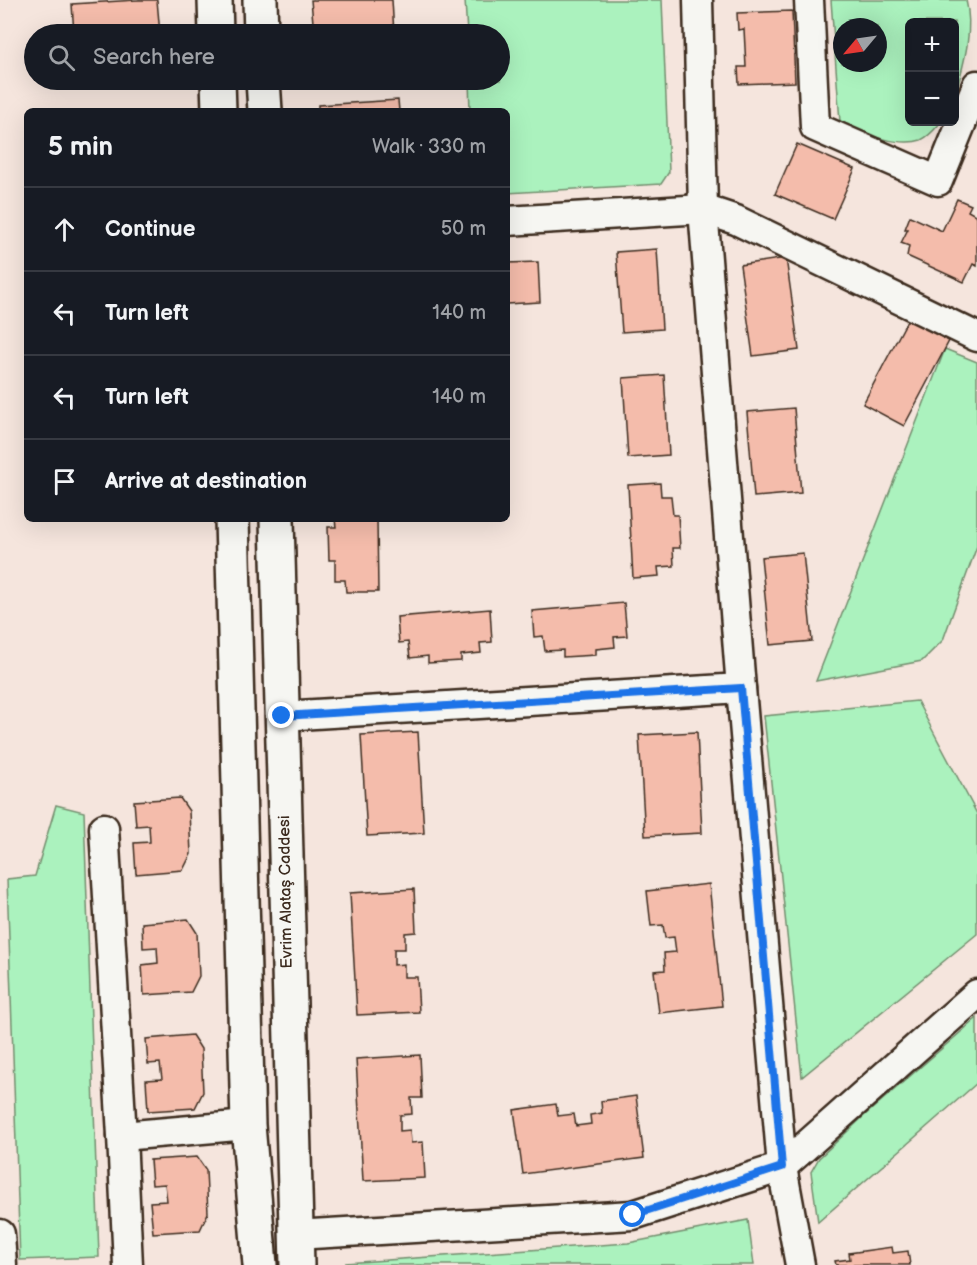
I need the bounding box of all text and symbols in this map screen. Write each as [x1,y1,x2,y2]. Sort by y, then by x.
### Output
north arrow [833,18,887,72]
map controls [905,18,959,126]
button: + [905,18,959,72]
search box [24,24,510,90]
icon: search [45,41,78,74]
text: Search here [93,44,215,71]
button: − [905,72,959,126]
text: 5 min [48,132,113,163]
text: Walk · 330 m [372,135,486,159]
icon: ahead [48,213,81,246]
text: Continue [105,216,195,243]
text: 50 m [441,217,486,241]
icon: left [48,297,81,330]
text: Turn left [105,300,189,327]
text: 140 m [432,301,486,325]
icon: left [48,381,81,414]
text: Turn left [105,384,189,411]
text: 140 m [432,385,486,409]
icon: arrive [48,465,81,498]
text: Arrive at destination [105,468,307,495]
route end [268,702,294,728]
street label: Evrim Alataş Caddesi [275,815,297,969]
route start [619,1201,645,1227]

